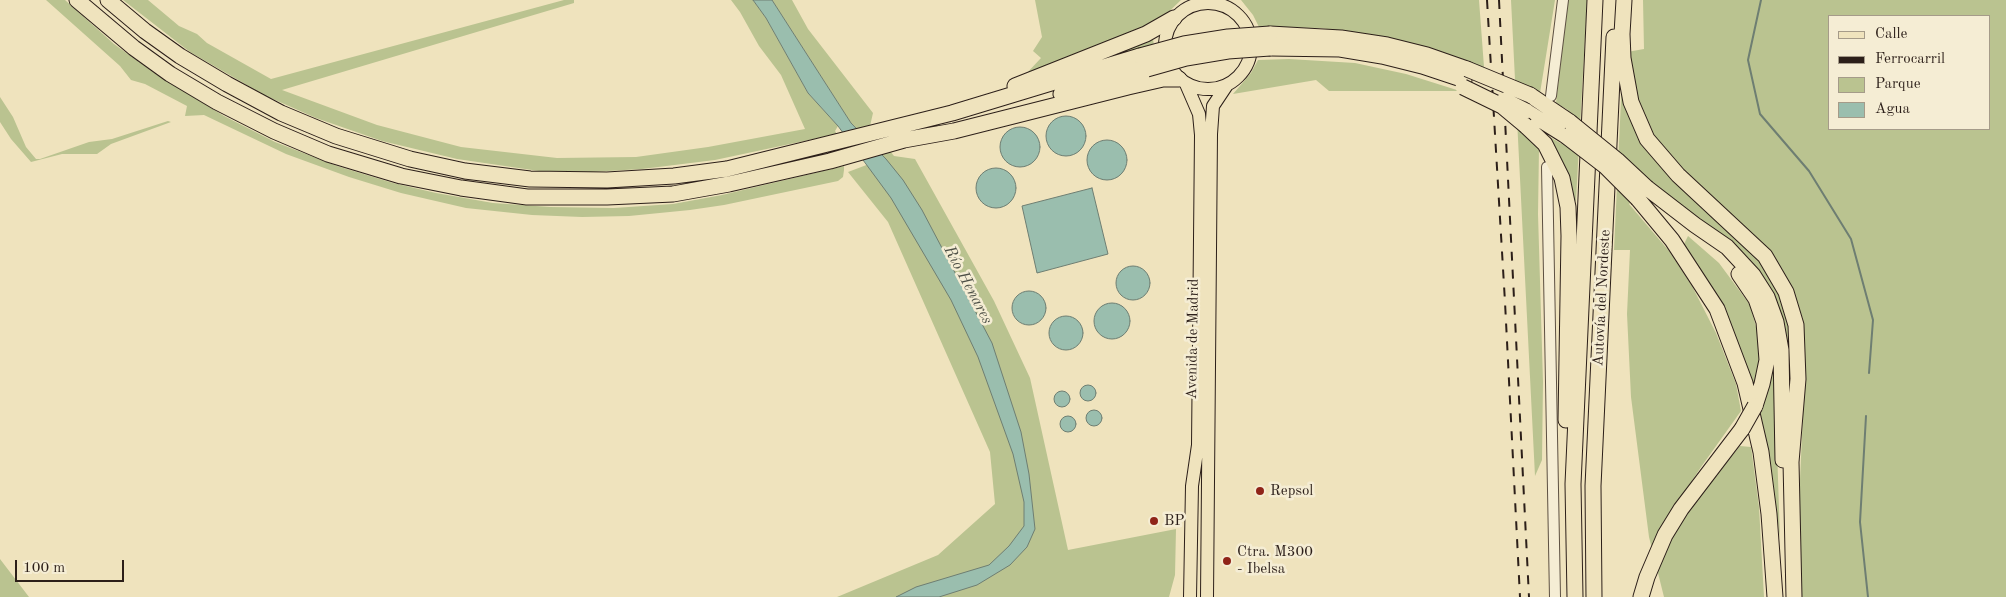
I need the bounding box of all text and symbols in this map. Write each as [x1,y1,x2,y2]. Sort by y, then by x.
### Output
legend [1828,15,1991,130]
text: Calle [1875,27,1907,42]
text: Ferrocarril [1875,52,1945,67]
text: Parque [1875,77,1921,92]
text: Agua [1875,102,1910,117]
street label: Autovía del Nordeste [1589,229,1615,367]
water label: Río Henares [939,243,997,327]
street label: Avenida de Madrid [1183,278,1203,400]
place label: Repsol [1270,482,1313,500]
marker: Repsol [1254,485,1266,497]
place label: BP [1164,512,1185,530]
marker: BP [1148,515,1160,527]
place label: Ctra. M300 - Ibelsa [1237,543,1313,578]
scale bar [18,550,126,582]
marker: Ctra. M300 - Ibelsa [1221,555,1233,567]
text: 100 m [23,561,65,576]

